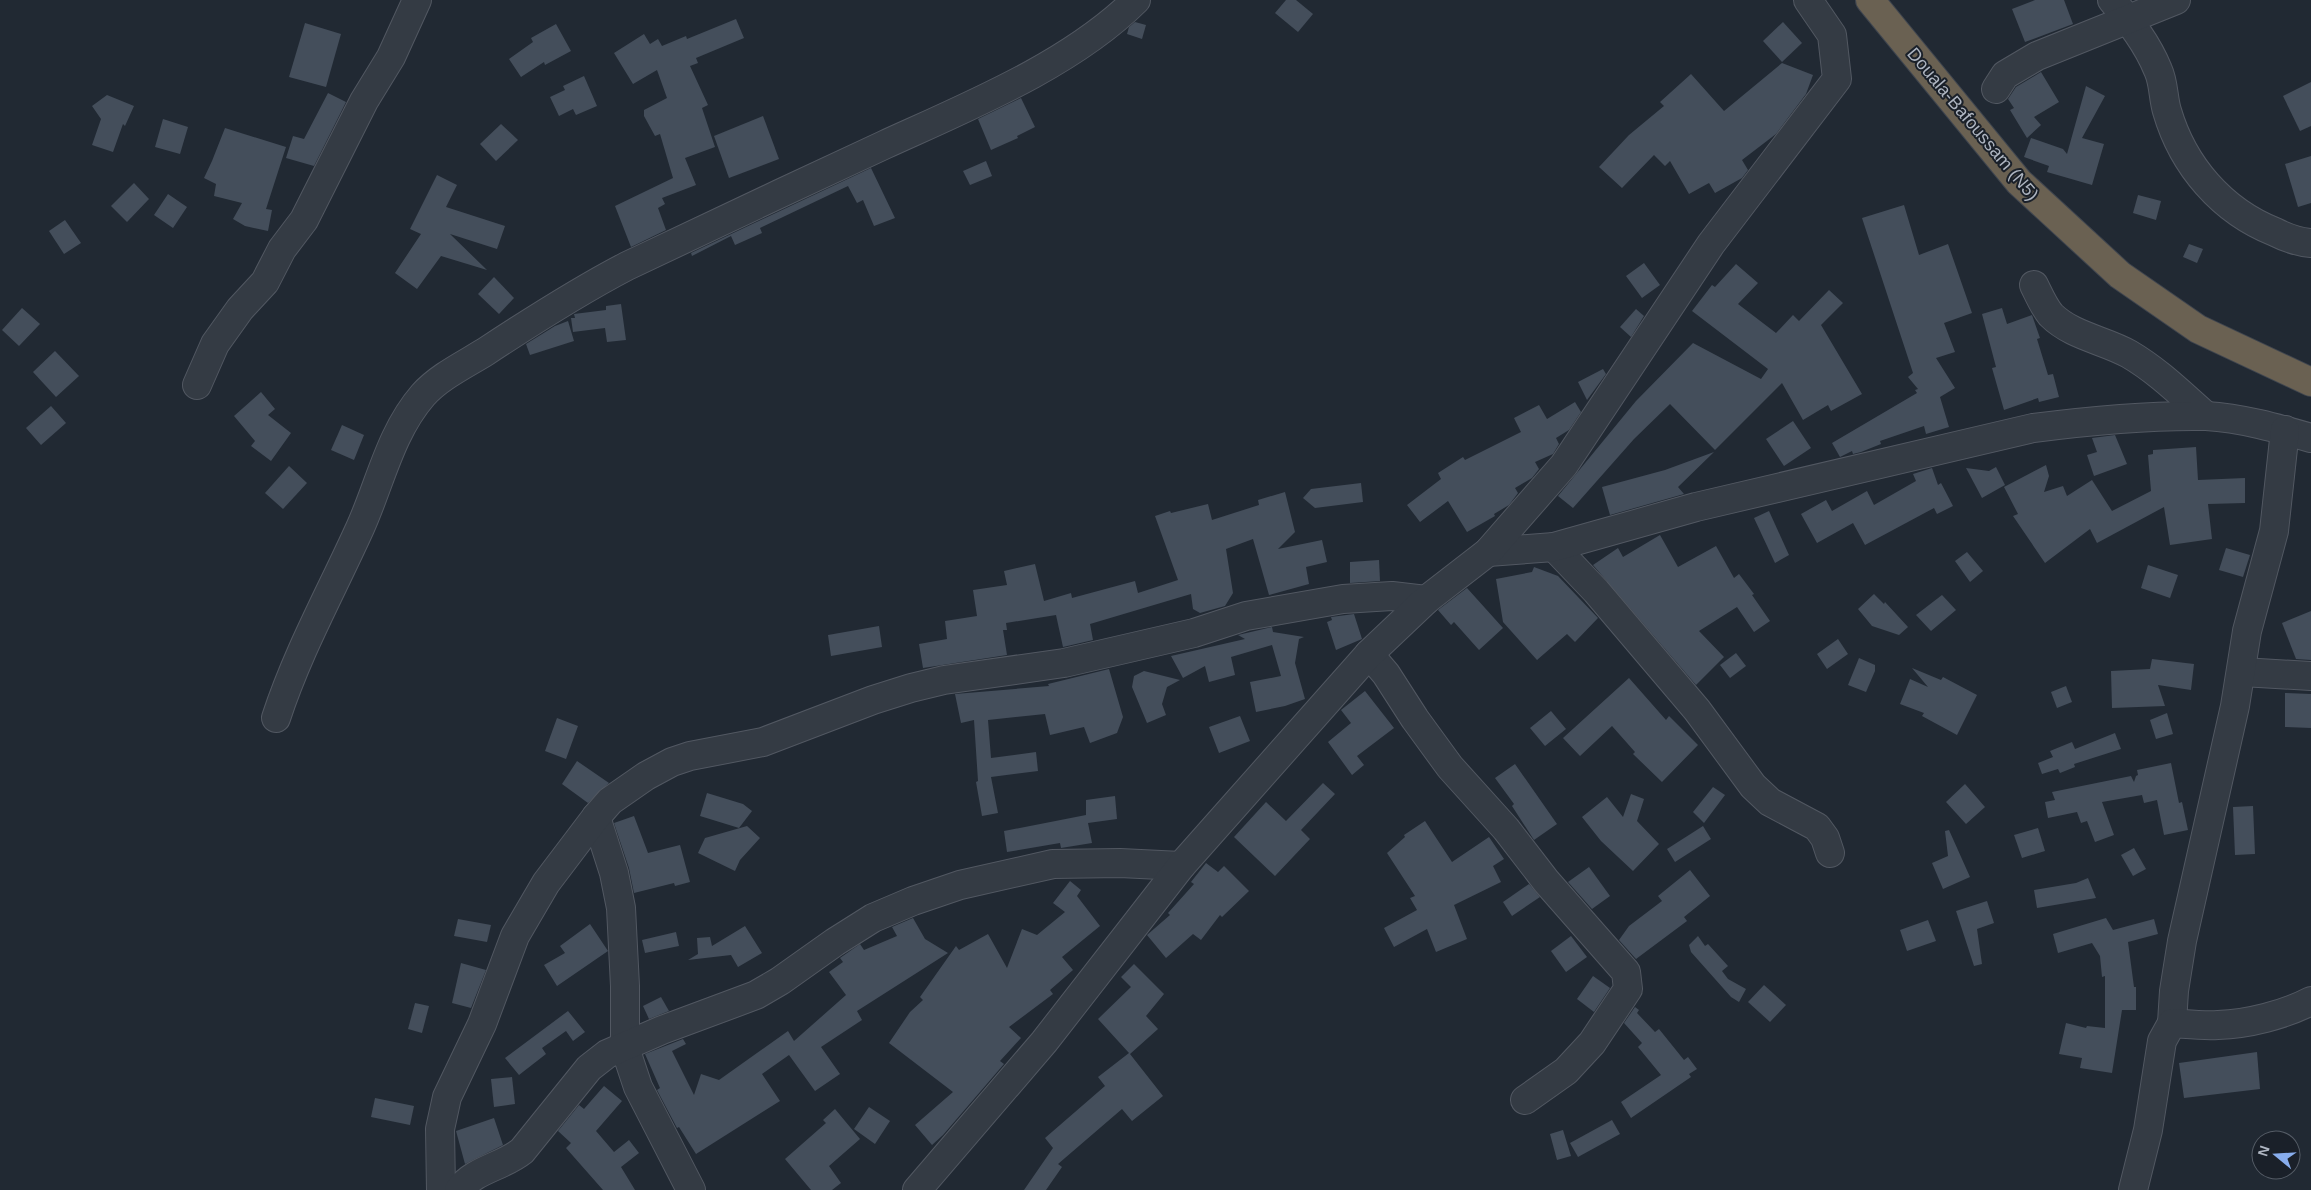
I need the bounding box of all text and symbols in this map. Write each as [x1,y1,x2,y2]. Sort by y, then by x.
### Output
street label: Douala-Bafoussam (N5) [1903,44,2043,204]
north arrow [2251,1130,2301,1180]
text: N [2254,1144,2273,1158]

